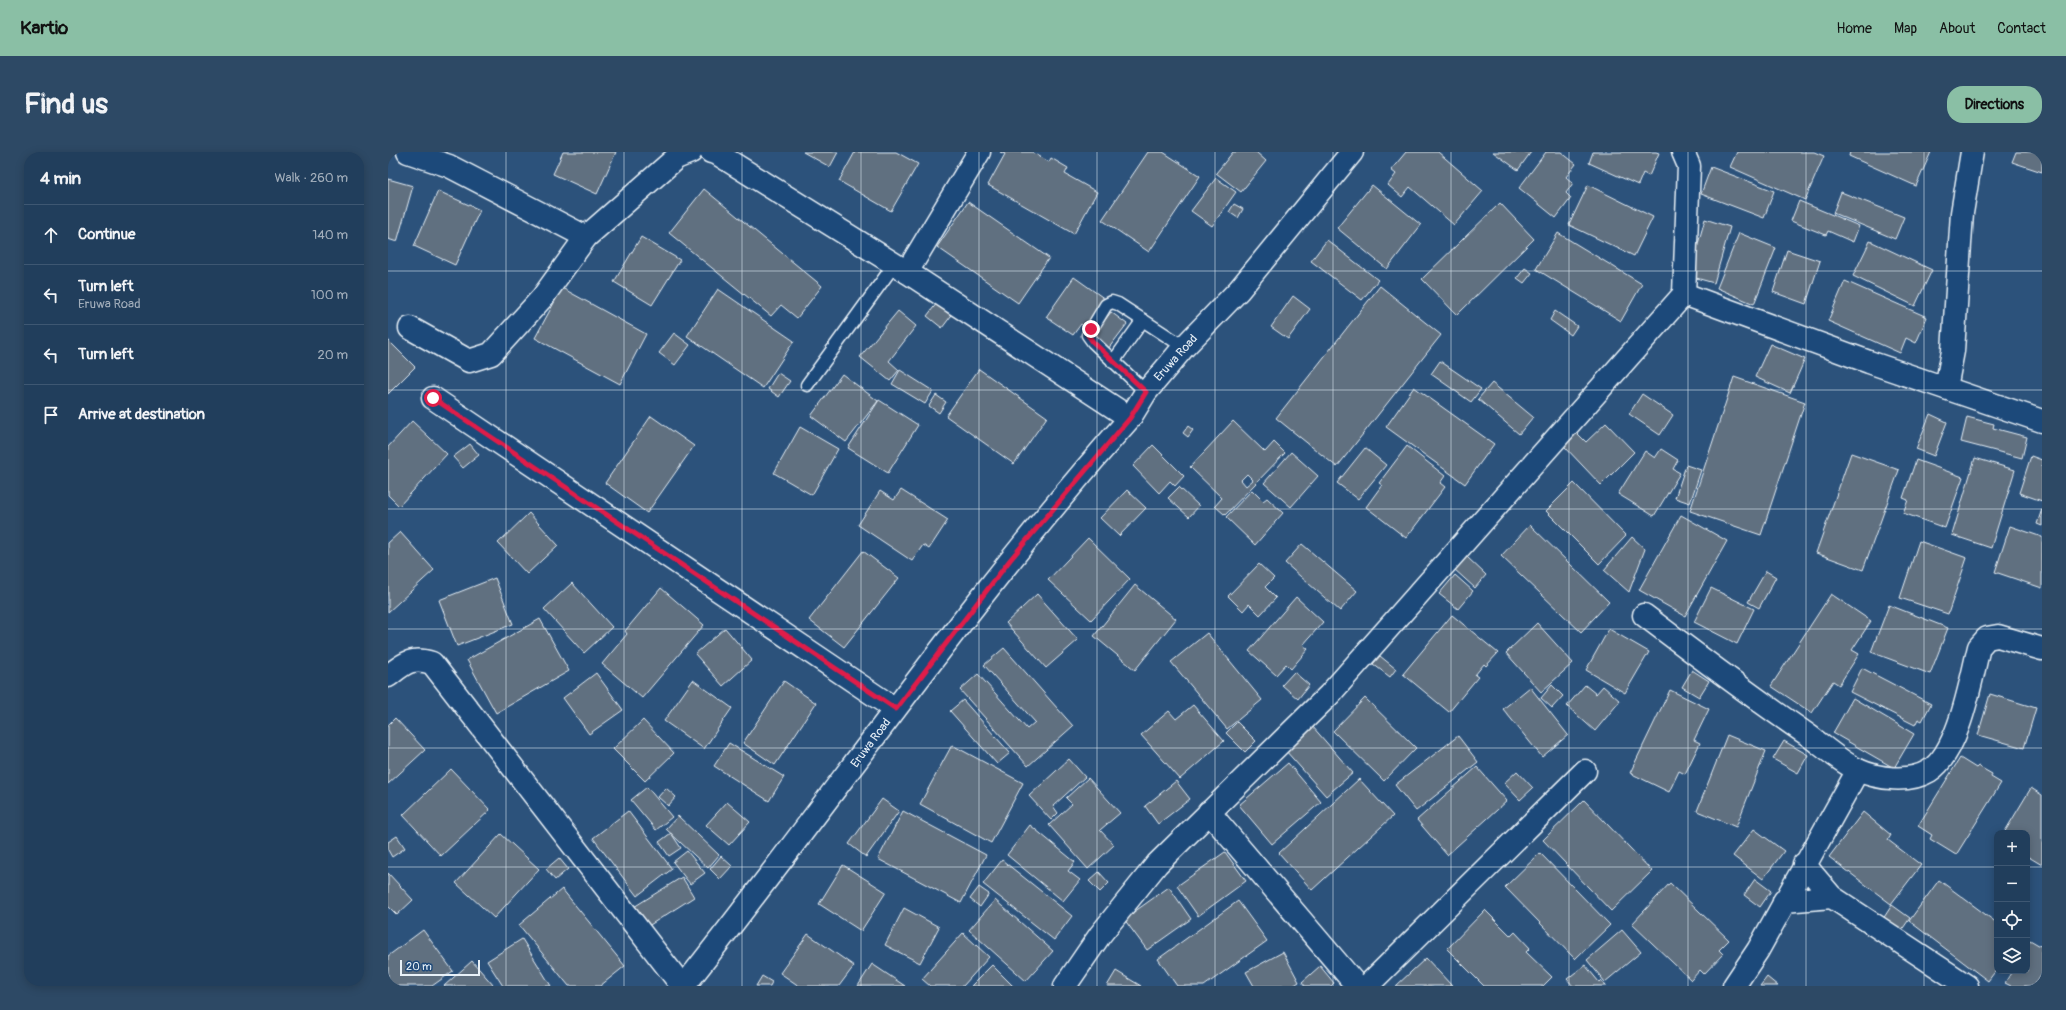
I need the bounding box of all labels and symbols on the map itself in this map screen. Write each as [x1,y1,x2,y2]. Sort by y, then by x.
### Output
route end [1082,320,1100,338]
street label: Eruwa Road [1151,331,1201,384]
route start [424,389,442,407]
street label: Eruwa Road [848,715,894,771]
scale bar [400,958,480,977]

